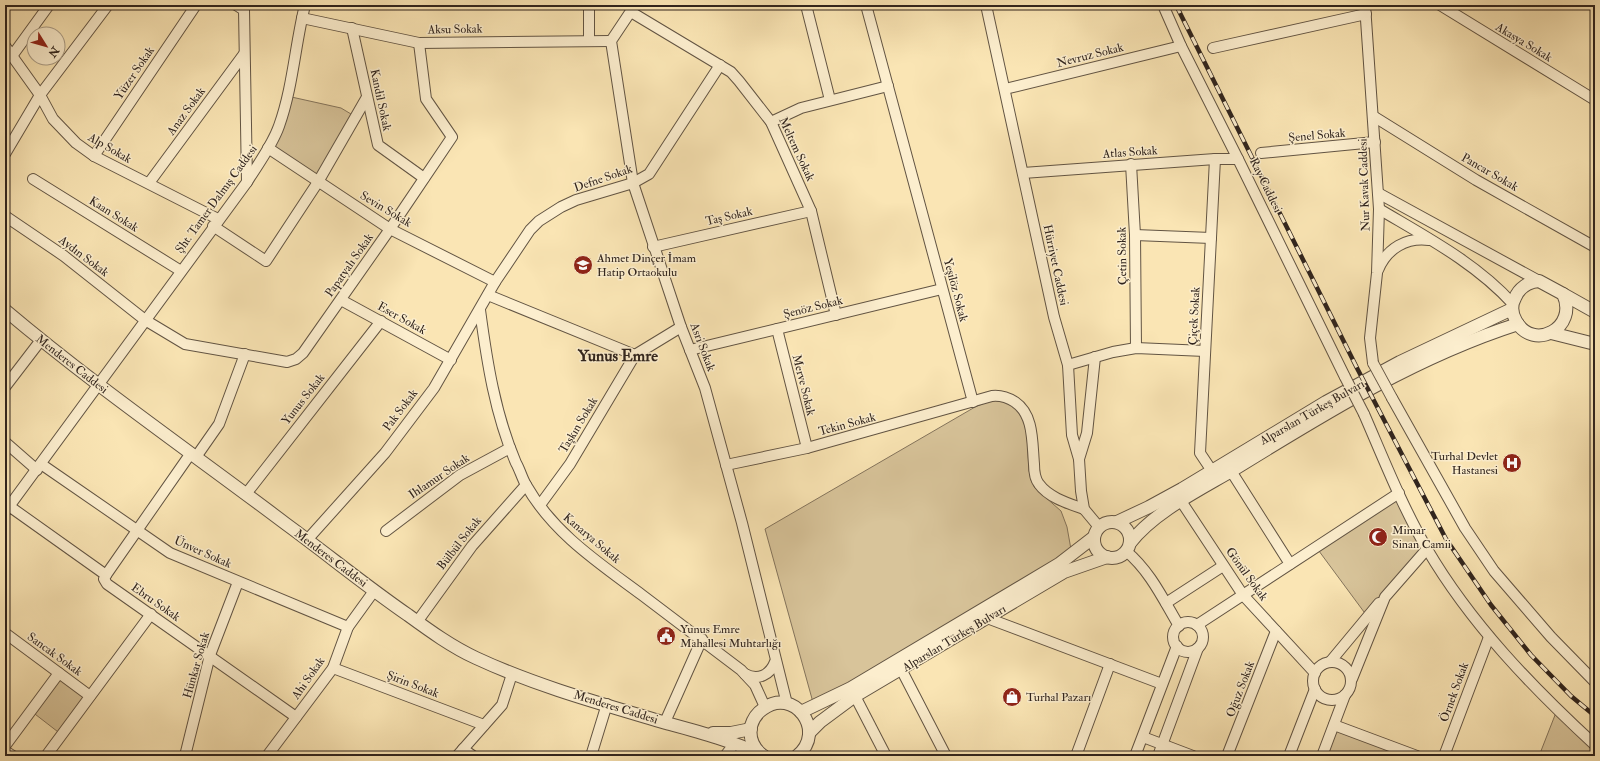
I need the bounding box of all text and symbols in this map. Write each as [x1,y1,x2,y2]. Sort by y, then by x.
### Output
street label: Akasya Sokak [1492,19,1555,65]
street label: Aksu Sokak [426,22,483,37]
north arrow [26,26,66,66]
street label: Nevruz Sokak [1055,40,1125,71]
text: N [45,43,62,60]
street label: Yüzer Sokak [111,44,158,103]
street label: Kandil Sokak [367,68,394,133]
street label: Anaz Sokak [163,84,209,139]
street label: Meltem Sokak [775,115,818,184]
street label: Şenel Sokak [1288,126,1346,145]
street label: Alp Sokak [84,129,135,167]
street label: Nur Kavak Caddesi [1355,138,1374,232]
street label: Şht. Tamer Dalmış Caddesi [172,142,261,256]
street label: Atlas Sokak [1101,143,1158,162]
street label: Pancar Sokak [1459,150,1521,195]
street label: Ray Caddesi [1246,155,1285,215]
street label: Defne Sokak [572,161,635,196]
street label: Sevin Sokak [357,188,414,231]
street label: Kaan Sokak [86,193,142,236]
street label: Taş Sokak [704,204,754,229]
street label: Hürriyet Caddesi [1040,223,1071,307]
street label: Çetin Sokak [1114,226,1131,285]
street label: Papatyalı Sokak [322,230,377,300]
street label: Aydın Sokak [55,232,112,280]
place label: Ahmet Dinçer İmam Hatip Ortaokulu [596,251,697,280]
school or university icon: Ahmet Dinçer İmam Hatip Ortaokulu [572,254,594,276]
street label: Yeşilöz Sokak [940,257,971,324]
street label: Çiçek Sokak [1185,286,1204,346]
street label: Şenöz Sokak [782,293,845,322]
street label: Eser Sokak [375,299,429,338]
street label: Asri Sokak [686,320,719,374]
street label: Menderes Caddesi [33,332,111,397]
district label: Yunus Emre [577,346,658,366]
street label: Merve Sokak [789,353,818,417]
street label: Yunus Sokak [279,370,328,428]
street label: Alparslan Türkeş Bulvarı [1256,376,1367,449]
street label: Pak Sokak [380,386,421,434]
street label: Taşkın Sokak [556,394,601,456]
street label: Tekin Sokak [817,410,878,439]
place label: Turhal Devlet Hastanesi [1431,449,1498,478]
street label: Ihlamur Sokak [406,450,473,502]
hospital icon: Turhal Devlet Hastanesi [1501,452,1523,474]
street label: Kanarya Sokak [560,510,624,567]
street label: Bülbül Sokak [434,513,485,573]
place label: Mimar Sinan Camii [1392,523,1451,552]
street label: Menderes Caddesi [291,526,370,591]
mosque icon: Mimar Sinan Camii [1367,526,1389,548]
street label: Ünver Sokak [172,533,234,572]
street label: Gönül Sokak [1222,545,1271,604]
street label: Ebru Sokak [128,580,183,625]
street label: Alparslan Türkeş Bulvarı [899,602,1009,676]
place label: Yunus Emre Mahallesi Muhtarlığı [680,622,781,651]
public building icon: Yunus Emre Mahallesi Muhtarlığı [655,625,677,647]
street label: Sancak Sokak [24,629,85,680]
street label: Hünkar Sokak [180,630,213,700]
street label: Ahi Sokak [288,654,329,703]
street label: Oğuz Sokak [1223,659,1258,719]
street label: Örnek Sokak [1437,660,1472,724]
street label: Şirin Sokak [384,668,441,701]
shop icon: Turhal Pazarı [1001,686,1023,708]
street label: Menderes Caddesi [572,688,660,727]
place label: Turhal Pazarı [1026,690,1091,705]

